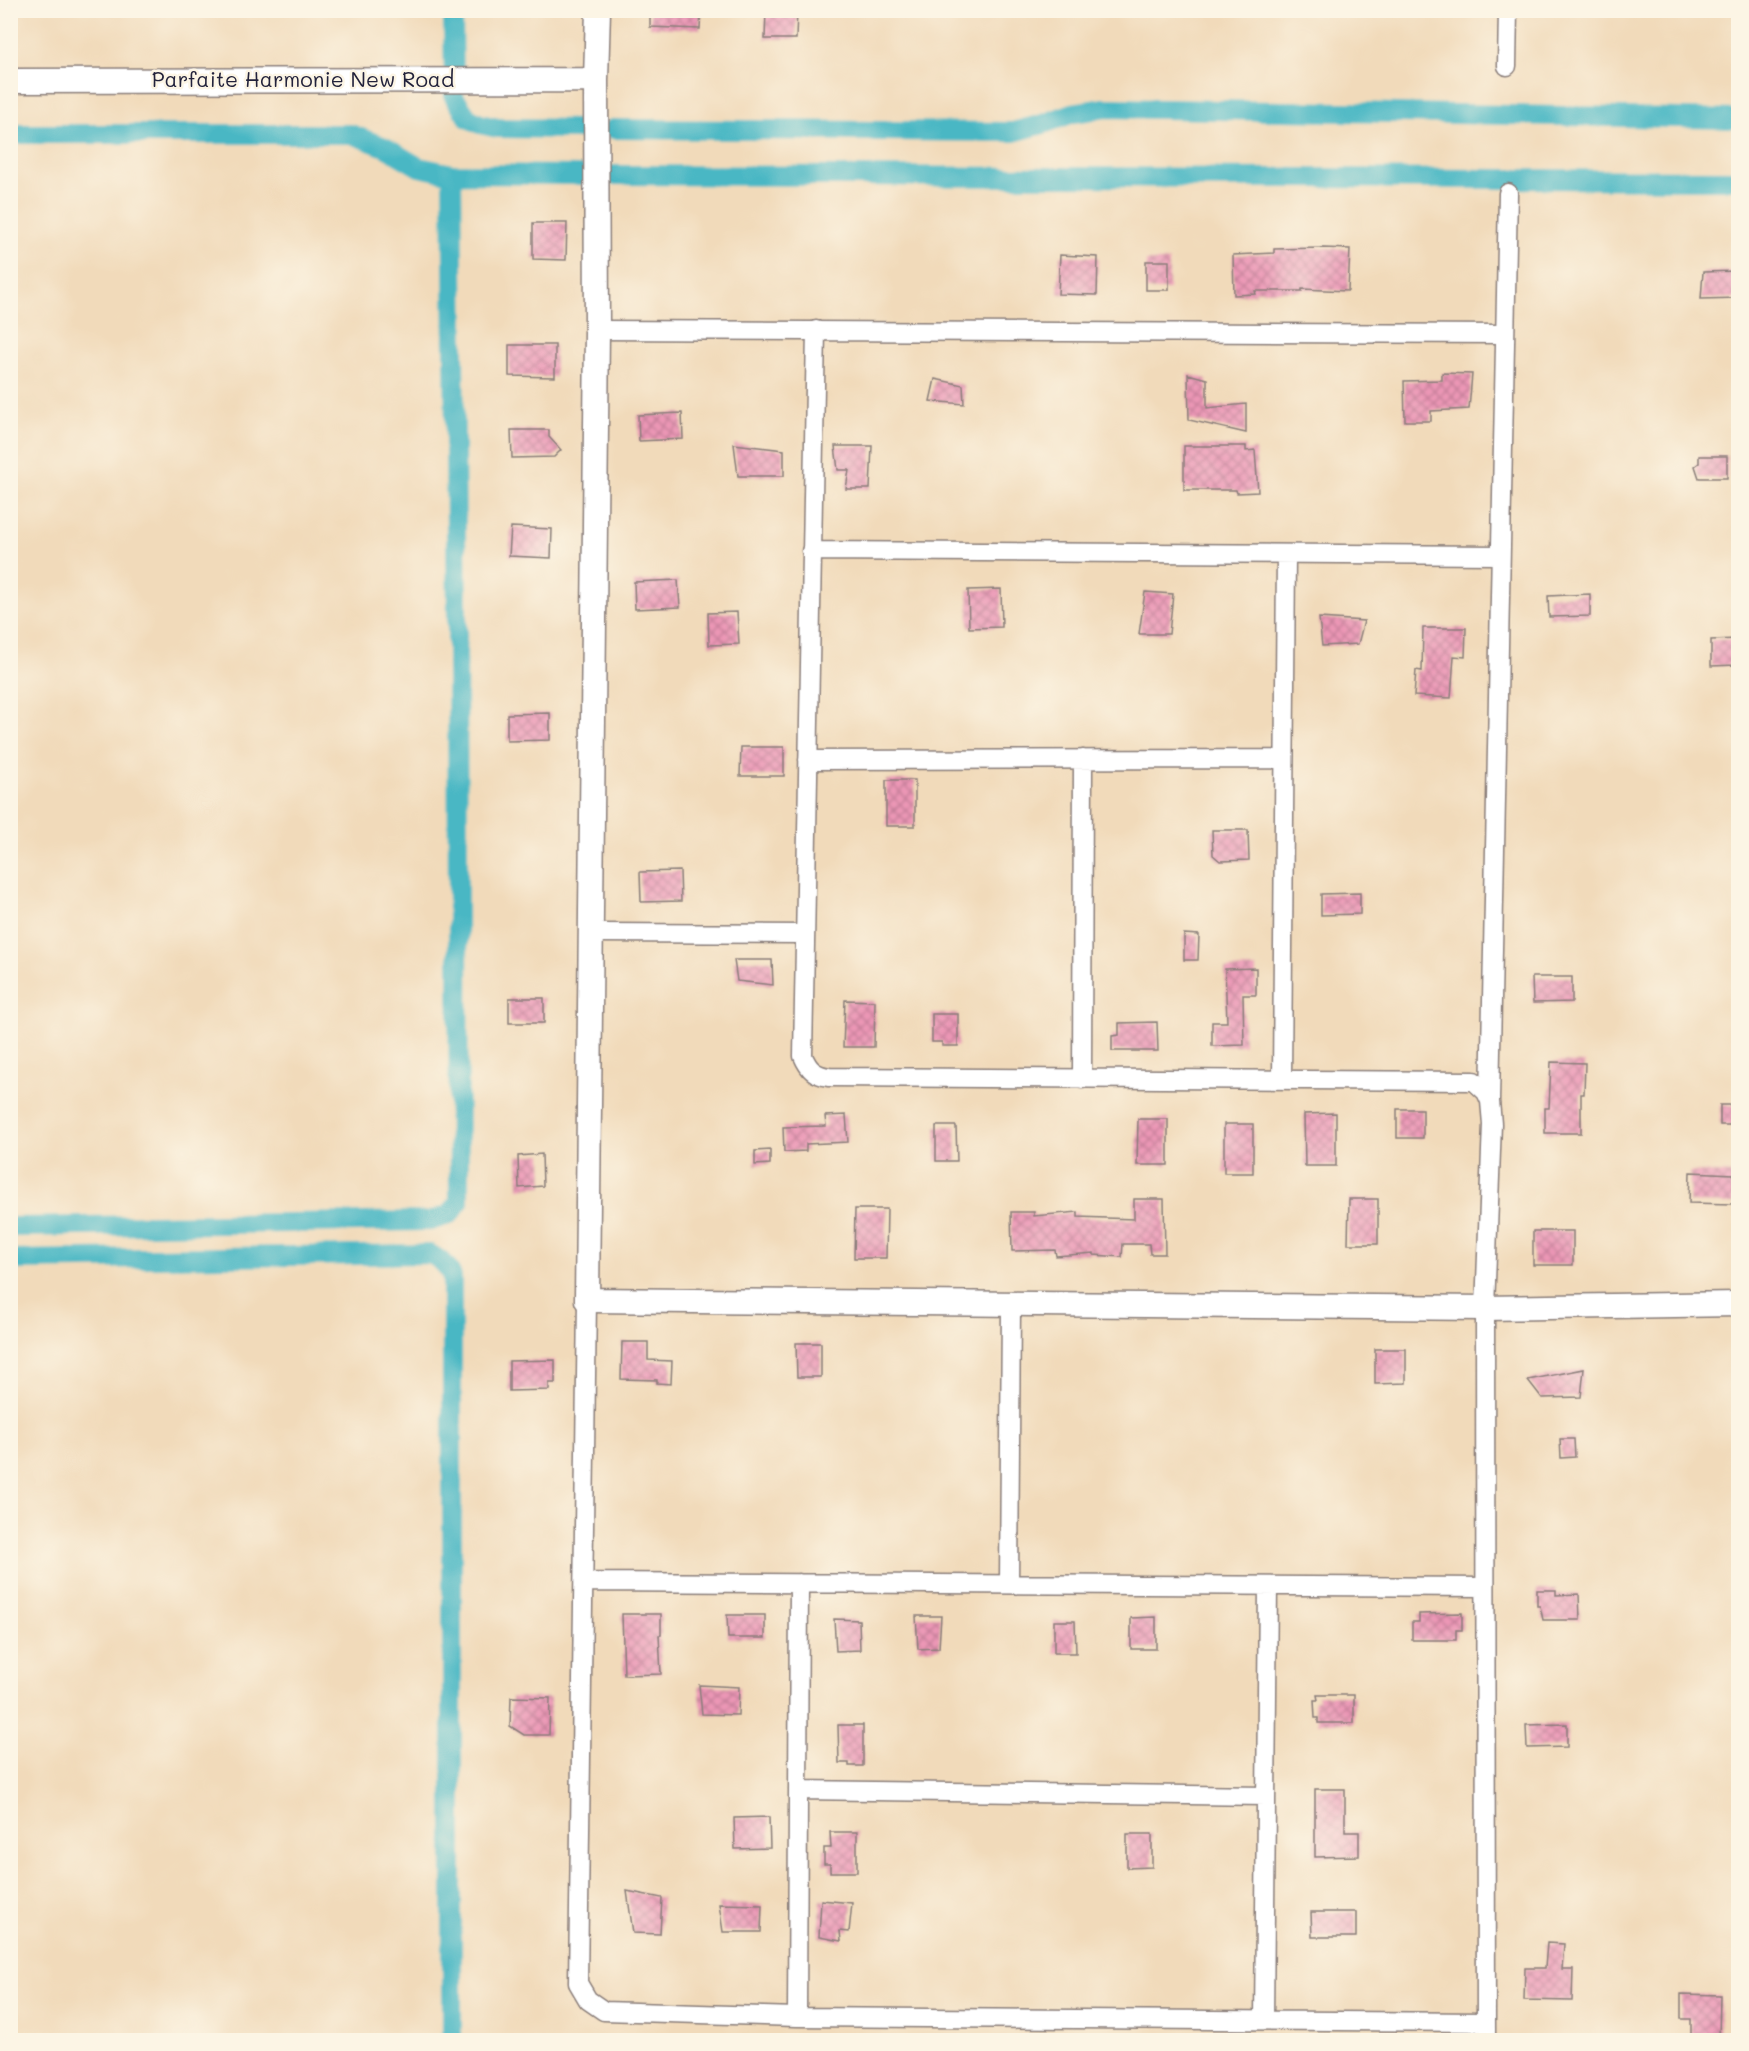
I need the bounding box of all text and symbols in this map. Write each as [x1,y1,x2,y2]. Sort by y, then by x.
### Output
street label: Parfaite Harmonie New Road [152,65,454,92]

